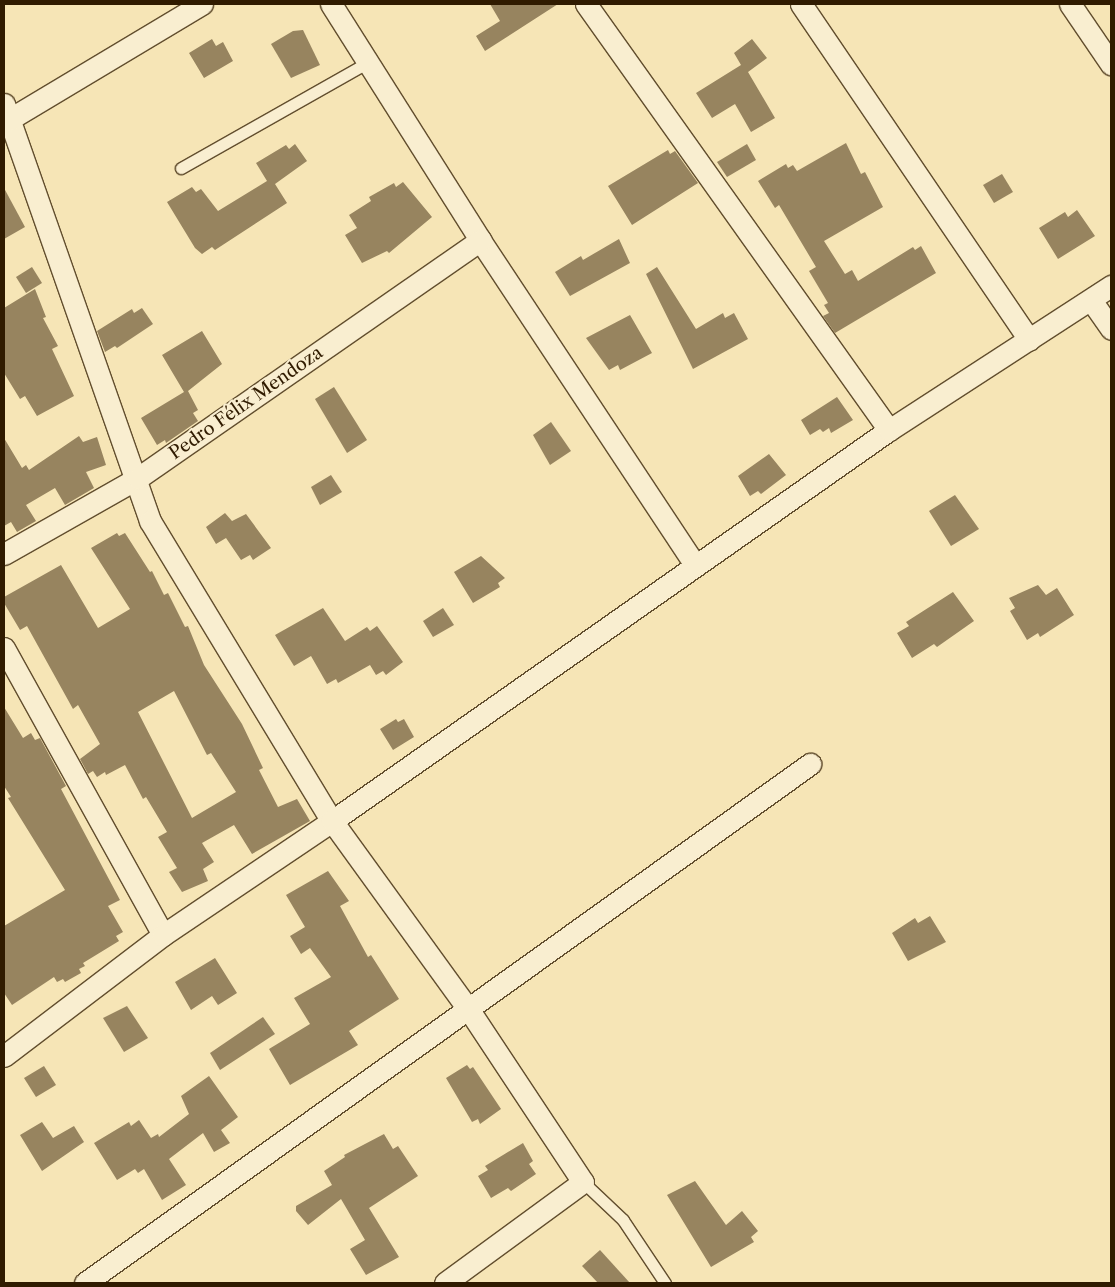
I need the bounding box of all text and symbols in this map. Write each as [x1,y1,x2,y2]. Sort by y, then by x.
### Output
street label: Pedro Félix Mendoza [165,342,327,464]

